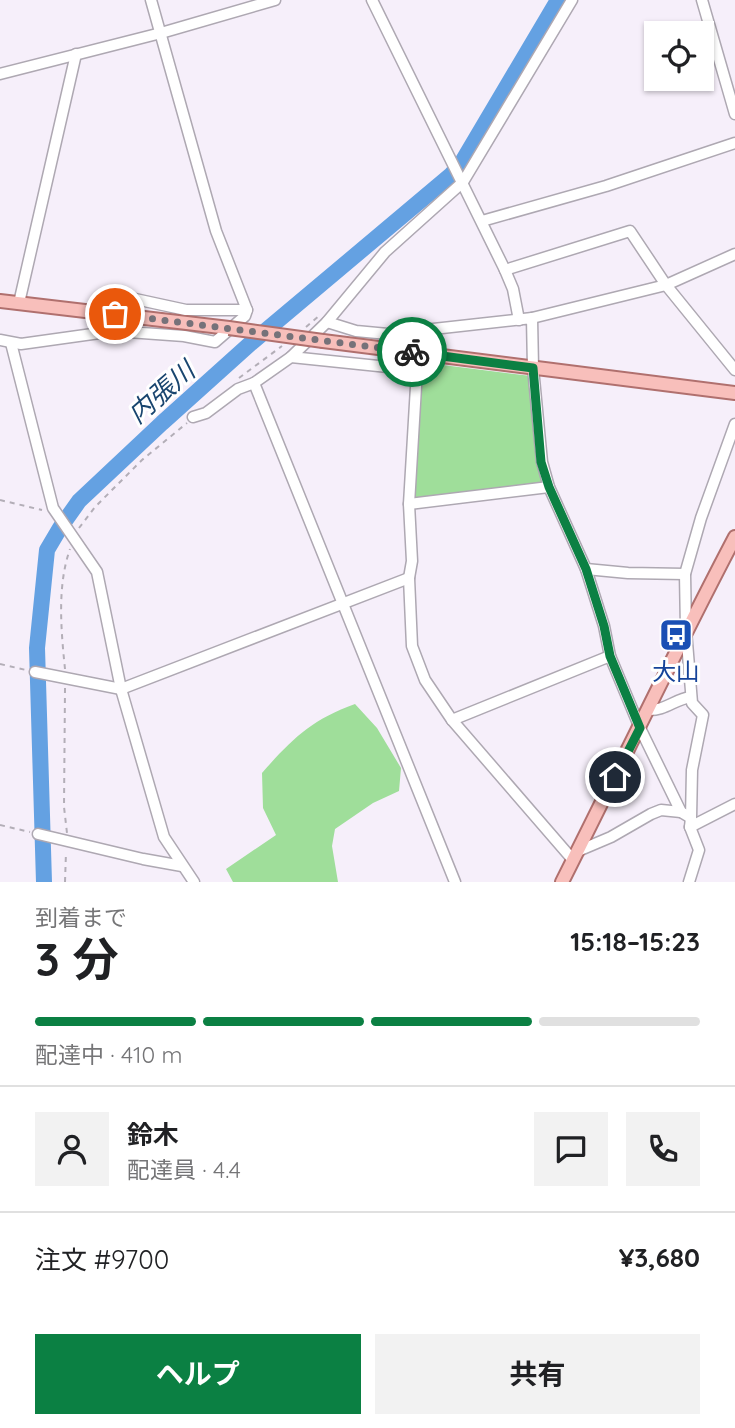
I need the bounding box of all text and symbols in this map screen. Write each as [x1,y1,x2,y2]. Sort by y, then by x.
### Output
map controls [644,21,714,91]
button: locate [644,21,714,91]
pin [85,284,145,344]
icon: bag [96,295,134,333]
courier [377,317,447,387]
icon: bike [393,333,431,371]
water label: 内張川 [121,352,204,430]
bus stop icon: 大山 [657,616,695,654]
place label: 大山 [652,656,700,686]
pin [585,747,645,807]
icon: home [596,758,634,796]
text: 到着まで [35,903,127,932]
text: 15:18–15:23 [570,925,700,958]
text: 3 分 [35,930,119,988]
text: 配達中 · 410 m [35,1040,182,1069]
button: person [35,1112,109,1186]
button: chat [534,1112,608,1186]
button: phone [626,1112,700,1186]
text: 鈴木 [127,1118,179,1151]
text: 配達員 · 4.4 [127,1155,241,1184]
text: ¥3,680 [619,1241,700,1274]
text: 注文 #9700 [35,1243,169,1276]
button: ヘルプ [35,1334,361,1414]
button: 共有 [375,1334,700,1414]

